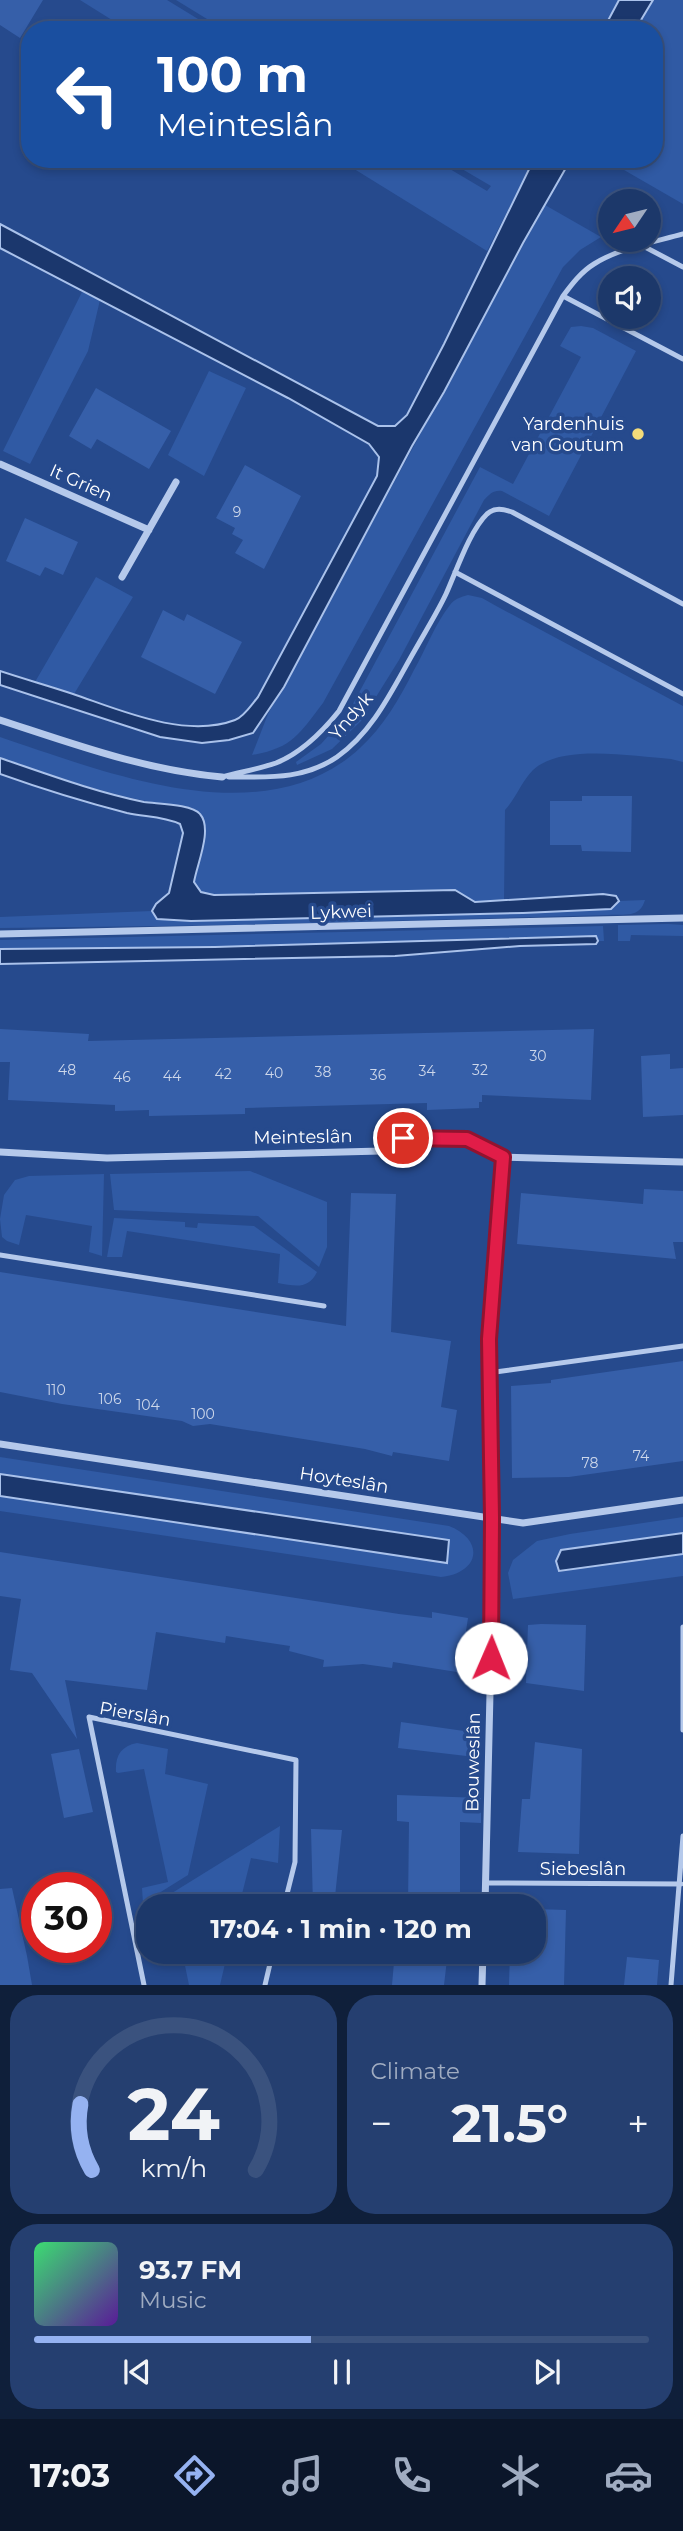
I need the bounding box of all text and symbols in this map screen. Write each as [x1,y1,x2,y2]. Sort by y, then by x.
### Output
text: 100 m [157,45,308,104]
icon: left [42,49,133,140]
text: Meinteslân [157,105,334,144]
north arrow [598,189,662,252]
map controls [598,189,661,329]
button: sound [598,266,661,329]
place label: Yardenhuis van Goutum [511,413,624,456]
marker: Yardenhuis van Goutum [630,426,646,442]
street label: It Grien [46,459,116,507]
house number: 9 [233,503,241,521]
street label: Yndyk [324,688,378,744]
street label: Lykwei [310,900,372,924]
house number: 30 [529,1047,547,1065]
house number: 48 [58,1061,76,1079]
house number: 32 [472,1061,488,1079]
house number: 34 [418,1062,436,1080]
house number: 38 [315,1063,331,1081]
house number: 40 [265,1064,283,1082]
house number: 42 [214,1065,232,1083]
house number: 36 [370,1066,387,1084]
house number: 44 [163,1067,182,1085]
house number: 46 [113,1068,131,1086]
pin [373,1108,433,1168]
icon: arrive [384,1119,422,1157]
street label: Meinteslân [253,1125,353,1149]
house number: 110 [46,1381,66,1399]
house number: 106 [99,1390,122,1408]
house number: 104 [136,1396,161,1414]
house number: 100 [191,1405,215,1423]
house number: 74 [633,1447,650,1465]
house number: 78 [582,1454,599,1472]
street label: Hoyteslân [298,1462,390,1498]
position arrow [454,1621,528,1695]
street label: Pierslân [98,1697,172,1731]
street label: Bouweslân [461,1712,485,1812]
street label: Siebeslân [540,1858,626,1880]
speed limit sign: 30 [21,1872,112,1963]
text: 17:04 · 1 min · 120 m [210,1913,472,1945]
text: Climate [371,2057,460,2085]
text: 24 [127,2071,219,2159]
text: 21.5° [451,2092,568,2155]
text: − [371,2100,392,2147]
text: + [627,2100,649,2147]
text: km/h [140,2153,207,2183]
text: 93.7 FM [139,2254,242,2286]
text: Music [139,2286,207,2314]
icon: previous [118,2353,156,2391]
icon: pause [323,2353,361,2391]
icon: next [528,2353,566,2391]
icon: directions [170,2451,219,2500]
icon: music [278,2451,327,2500]
icon: phone [387,2451,436,2500]
icon: climate [496,2451,545,2500]
icon: car [604,2451,653,2500]
text: 17:03 [30,2456,110,2495]

